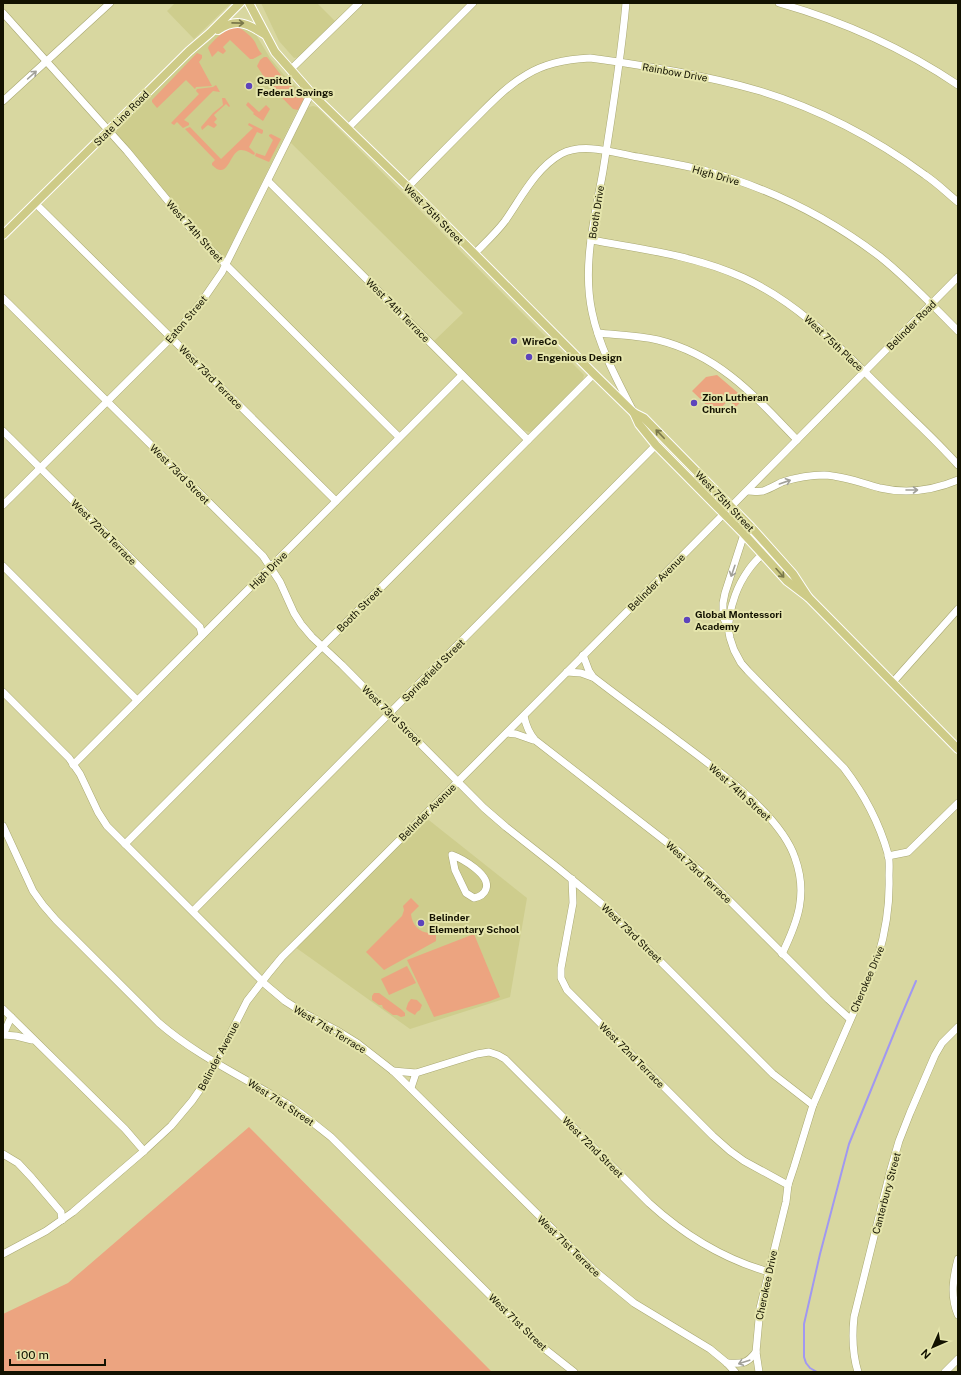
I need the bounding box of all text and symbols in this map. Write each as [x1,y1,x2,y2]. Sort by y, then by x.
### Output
one-way arrow [231,19,244,27]
street label: Rainbow Drive [641,60,709,84]
one-way arrow [27,70,37,80]
place label: Capitol Federal Savings [257,74,333,98]
marker: Capitol Federal Savings [244,81,254,91]
street label: State Line Road [91,88,151,148]
street label: High Drive [691,163,741,188]
street label: West 75th Street [402,182,466,246]
street label: Booth Drive [586,184,606,240]
street label: West 74th Street [164,198,226,265]
street label: West 74th Terrace [364,276,433,345]
street label: Eaton Street [163,293,209,345]
street label: Belinder Road [884,298,938,352]
street label: West 75th Place [802,313,866,374]
place label: WireCo [522,335,557,347]
marker: WireCo [509,336,519,346]
street label: West 73rd Terrace [177,343,246,412]
place label: Engenious Design [537,351,622,363]
marker: Engenious Design [524,352,534,362]
place label: Zion Lutheran Church [702,391,769,415]
marker: Zion Lutheran Church [689,398,699,408]
one-way arrow [655,429,665,439]
street label: West 73rd Street [148,442,212,506]
street label: West 75th Street [693,468,757,534]
one-way arrow [778,478,791,485]
one-way arrow [905,486,918,494]
street label: West 72nd Terrace [69,497,139,567]
street label: High Drive [247,548,290,591]
street label: Belinder Avenue [625,551,687,613]
one-way arrow [728,565,736,577]
one-way arrow [776,568,785,578]
street label: Booth Street [334,584,384,634]
place label: Global Montessori Academy [695,608,782,632]
marker: Global Montessori Academy [682,615,692,625]
street label: Springfield Street [399,636,467,704]
street label: West 73rd Street [360,683,424,747]
street label: West 74th Street [707,761,774,823]
street label: Belinder Avenue [396,781,458,843]
street label: West 73rd Terrace [664,838,735,906]
street label: West 73rd Street [599,901,665,965]
place label: Belinder Elementary School [429,911,519,935]
marker: Belinder Elementary School [416,918,426,928]
street label: Cherokee Drive [848,944,886,1014]
street label: West 71st Terrace [291,1003,369,1056]
street label: Belinder Avenue [195,1019,241,1092]
street label: West 72nd Terrace [597,1020,667,1090]
street label: West 71st Street [246,1076,317,1128]
street label: West 72nd Street [560,1114,626,1180]
street label: Canterbury Street [869,1151,903,1235]
street label: West 71st Terrace [535,1213,603,1279]
street label: Cherokee Drive [753,1249,779,1321]
street label: West 71st Street [486,1291,550,1353]
north arrow [913,1327,953,1367]
scale bar [10,1341,105,1367]
text: N [919,1347,933,1361]
text: 100 m [16,1348,49,1362]
one-way arrow [737,1359,750,1366]

